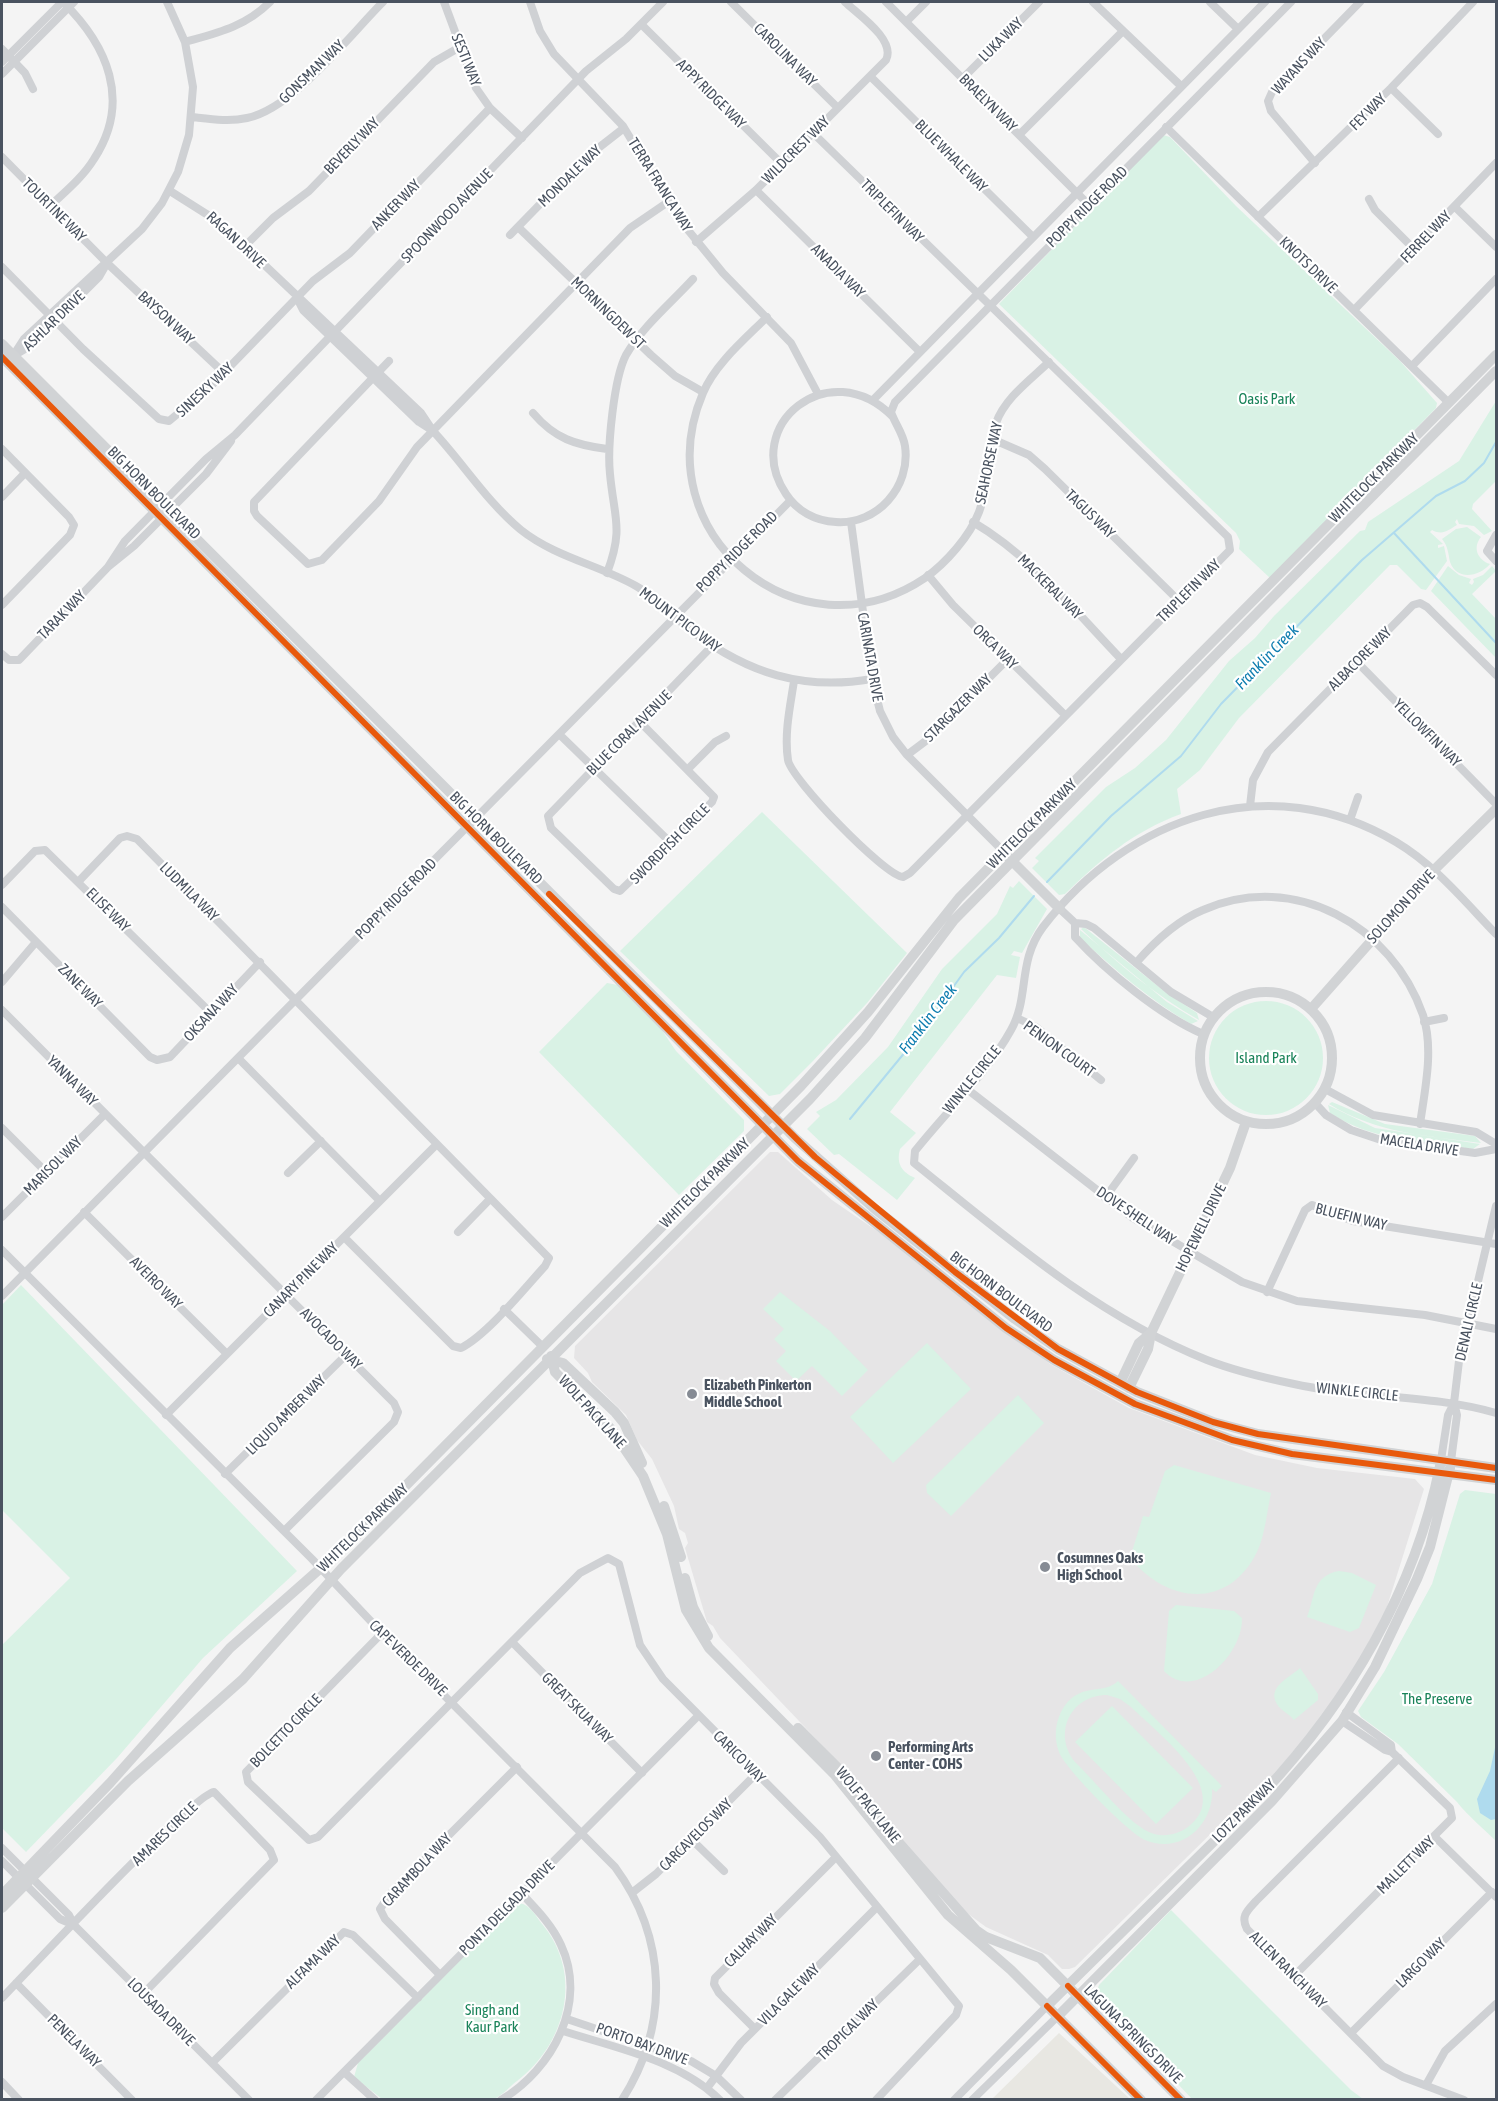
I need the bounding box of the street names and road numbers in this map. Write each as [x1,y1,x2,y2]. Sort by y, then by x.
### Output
street label: LUKA WAY [975,14,1027,66]
street label: CAROLINA WAY [750,20,820,90]
street label: SESTI WAY [447,31,485,89]
street label: WAYANS WAY [1268,34,1330,98]
street label: GONSMAN WAY [276,36,348,108]
street label: APPY RIDGE WAY [673,56,749,132]
street label: BRAELYN WAY [955,70,1021,136]
street label: FEY WAY [1346,90,1390,134]
street label: WILDCREST WAY [758,112,834,188]
street label: BEVERLY WAY [320,114,384,178]
street label: BLUE WHALE WAY [911,116,991,196]
street label: TERRA FRANCA WAY [624,135,696,235]
street label: MONDALE WAY [534,141,606,211]
street label: POPPY RIDGE ROAD [1043,163,1131,251]
street label: SPOONWOOD AVENUE [398,165,496,267]
street label: TOURTINE WAY [18,174,90,246]
street label: ANKER WAY [368,176,424,234]
street label: TRIPLEFIN WAY [857,176,927,246]
street label: FERREL WAY [1397,207,1455,267]
street label: RAGAN DRIVE [203,208,269,272]
street label: KNOTS DRIVE [1275,233,1341,297]
street label: ANADIA WAY [807,240,869,302]
street label: MORNINGDEW ST [567,273,649,353]
street label: ASHLAR DRIVE [19,287,89,355]
street label: BAYSON WAY [134,287,198,349]
street label: SINESKY WAY [173,359,237,421]
street label: SEAHORSE WAY [972,420,1006,506]
street label: WHITELOCK PARKWAY [1325,429,1423,527]
street label: BIG HORN BOULEVARD [104,443,204,543]
street label: TAGUS WAY [1061,486,1119,542]
street label: POPPY RIDGE ROAD [693,508,781,596]
street label: MACKERAL WAY [1014,551,1086,623]
street label: TRIPLEFIN WAY [1154,556,1224,626]
street label: MOUNT PICO WAY [636,583,724,657]
street label: TARAK WAY [34,587,90,643]
street label: CARINATA DRIVE [853,611,887,703]
street label: ORCA WAY [969,621,1021,673]
street label: ALBACORE WAY [1324,623,1396,695]
street label: STARGAZER WAY [920,670,996,746]
street label: BLUE CORAL AVENUE [583,687,675,779]
street label: YELLOWFIN WAY [1389,695,1465,771]
street label: WHITELOCK PARKWAY [983,775,1081,873]
street label: BIG HORN BOULEVARD [446,788,546,888]
street label: SWORDFISH CIRCLE [626,800,714,888]
street label: POPPY RIDGE ROAD [352,855,440,943]
street label: LUDMILA WAY [156,859,222,925]
street label: SOLOMON DRIVE [1363,867,1439,947]
street label: ELISE WAY [82,884,134,936]
street label: ZANE WAY [54,960,106,1012]
street label: OKSANA WAY [180,981,242,1045]
street label: PENION COURT [1020,1017,1098,1081]
street label: WINKLE CIRCLE [939,1042,1005,1118]
street label: YANNA WAY [43,1052,101,1110]
street label: MACELA DRIVE [1378,1130,1460,1160]
street label: MARISOL WAY [20,1133,86,1199]
street label: WHITELOCK PARKWAY [656,1134,754,1232]
street label: HOPEWELL DRIVE [1172,1181,1230,1275]
street label: DOVE SHELL WAY [1093,1183,1179,1249]
street label: BLUEFIN WAY [1314,1199,1388,1235]
street label: CANARY PINE WAY [260,1239,342,1321]
street label: BIG HORN BOULEVARD [946,1247,1056,1337]
street label: AVEIRO WAY [126,1253,186,1313]
street label: DENALI CIRCLE [1451,1281,1487,1363]
street label: AVOCADO WAY [296,1304,366,1374]
street label: LIQUID AMBER WAY [242,1371,330,1459]
street label: WOLF PACK LANE [555,1372,629,1452]
street label: WINKLE CIRCLE [1315,1379,1399,1405]
street label: WHITELOCK PARKWAY [314,1480,412,1576]
street label: CAPE VERDE DRIVE [365,1616,451,1700]
street label: GREAT SKUA WAY [538,1669,616,1747]
street label: BOLCETTO CIRCLE [247,1691,325,1771]
street label: CARICO WAY [709,1727,769,1787]
street label: WOLF PACK LANE [832,1764,904,1846]
street label: LOTZ PARKWAY [1209,1776,1279,1846]
street label: CARCAVELOS WAY [656,1795,736,1875]
street label: AMARES CIRCLE [129,1798,201,1870]
street label: CARAMBOLA WAY [378,1830,456,1910]
street label: MALLETT WAY [1373,1832,1439,1898]
street label: PONTA DELGADA DRIVE [456,1857,558,1959]
street label: CALHAY WAY [721,1911,781,1971]
street label: ALLEN RANCH WAY [1246,1928,1330,2012]
street label: ALFAMA WAY [282,1931,344,1993]
street label: LARGO WAY [1392,1934,1450,1992]
street label: VILA GALE WAY [754,1960,824,2030]
street label: LOUSADA DRIVE [124,1975,198,2049]
street label: LAGUNA SPRINGS DRIVE [1080,1981,1186,2087]
street label: TROPICAL WAY [813,1995,883,2065]
street label: PENELA WAY [44,2011,104,2071]
street label: PORTO BAY DRIVE [594,2019,690,2069]

